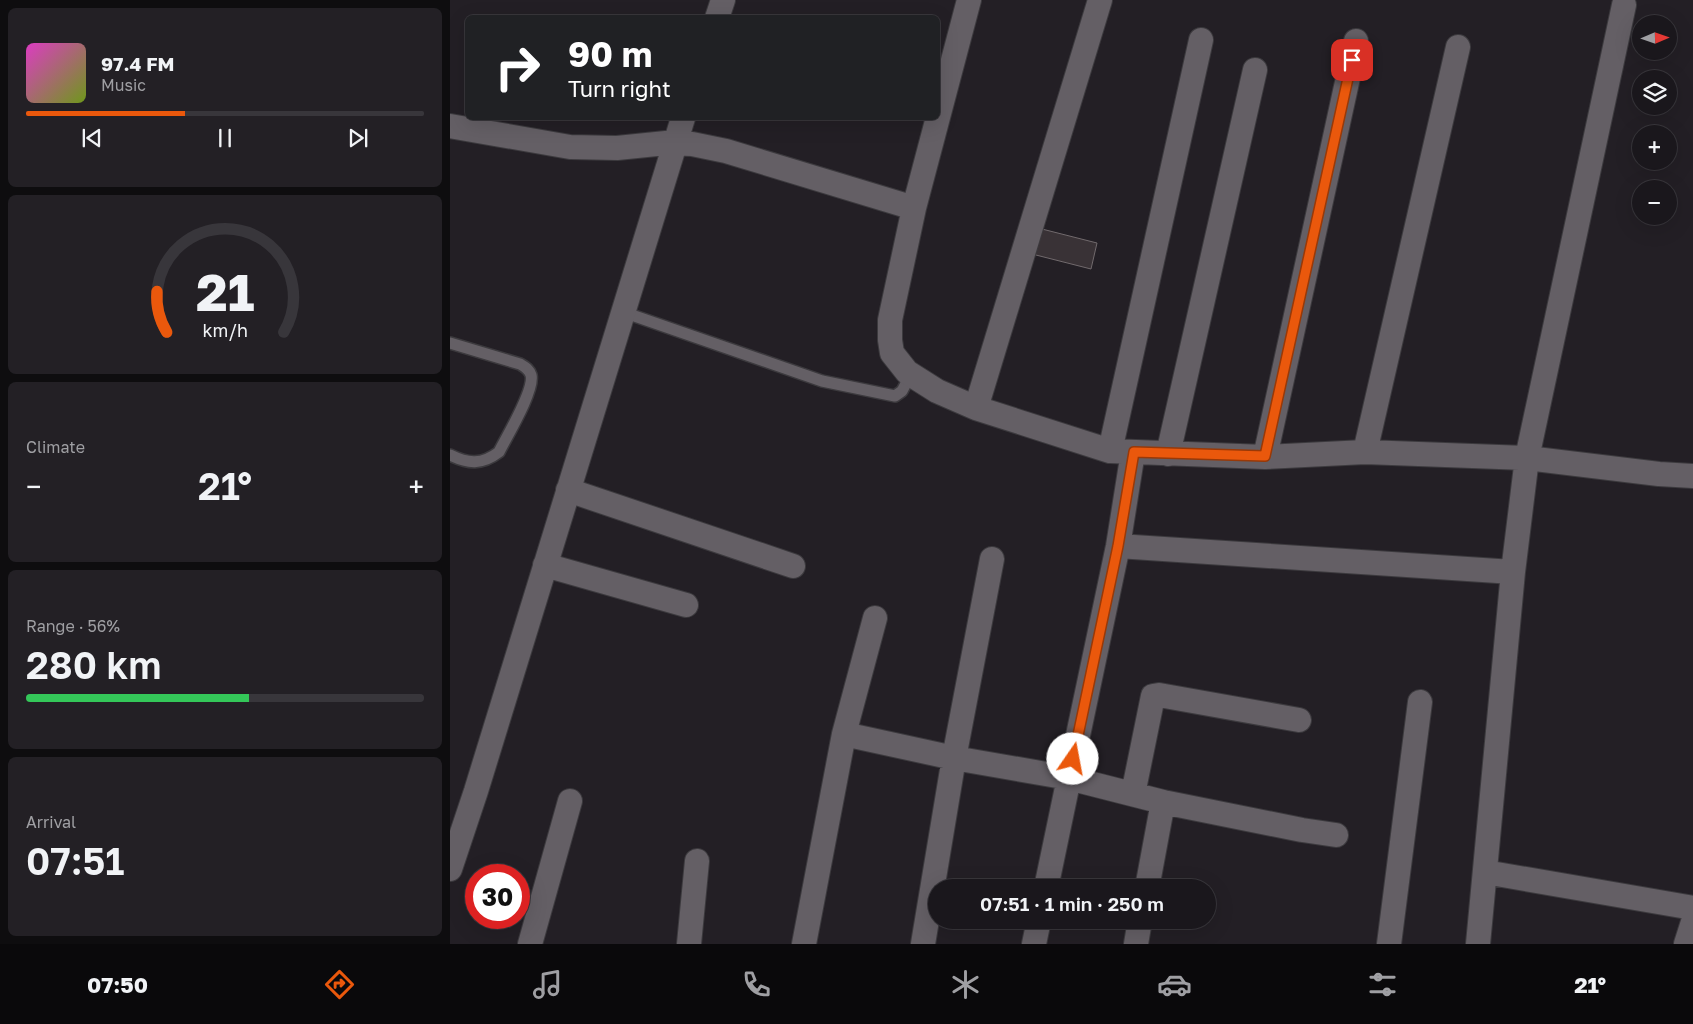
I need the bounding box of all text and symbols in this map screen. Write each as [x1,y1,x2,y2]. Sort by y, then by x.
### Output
north arrow [1632,15,1678,60]
map controls [1632,15,1677,225]
text: 90 m [568,33,652,75]
icon: right [485,35,550,100]
pin [1331,39,1373,81]
icon: arrive [1338,46,1366,74]
text: 97.4 FM [101,52,174,75]
button: layers [1632,70,1677,115]
text: Music [101,75,146,95]
text: Turn right [568,75,671,102]
icon: previous [78,124,106,152]
icon: pause [211,124,239,152]
icon: next [344,124,372,152]
button: + [1632,125,1677,170]
button: − [1632,180,1677,225]
text: 21 [196,260,254,322]
text: km/h [202,319,248,341]
text: Climate [26,437,85,457]
text: 21° [198,463,252,508]
text: − [26,470,41,503]
text: + [409,470,424,503]
text: Range · 56% [26,616,120,636]
text: 280 km [26,642,162,687]
position arrow [1046,732,1098,784]
text: Arrival [26,812,76,832]
text: 07:51 [26,838,125,883]
speed limit sign: 30 [465,864,530,929]
text: 07:51 · 1 min · 250 m [980,892,1164,915]
icon: directions [322,967,357,1002]
icon: music [530,967,565,1002]
icon: phone [739,967,774,1002]
icon: climate [948,967,983,1002]
icon: car [1157,967,1192,1002]
icon: filters [1365,967,1400,1002]
text: 07:50 [87,971,148,998]
text: 21° [1574,971,1606,998]

